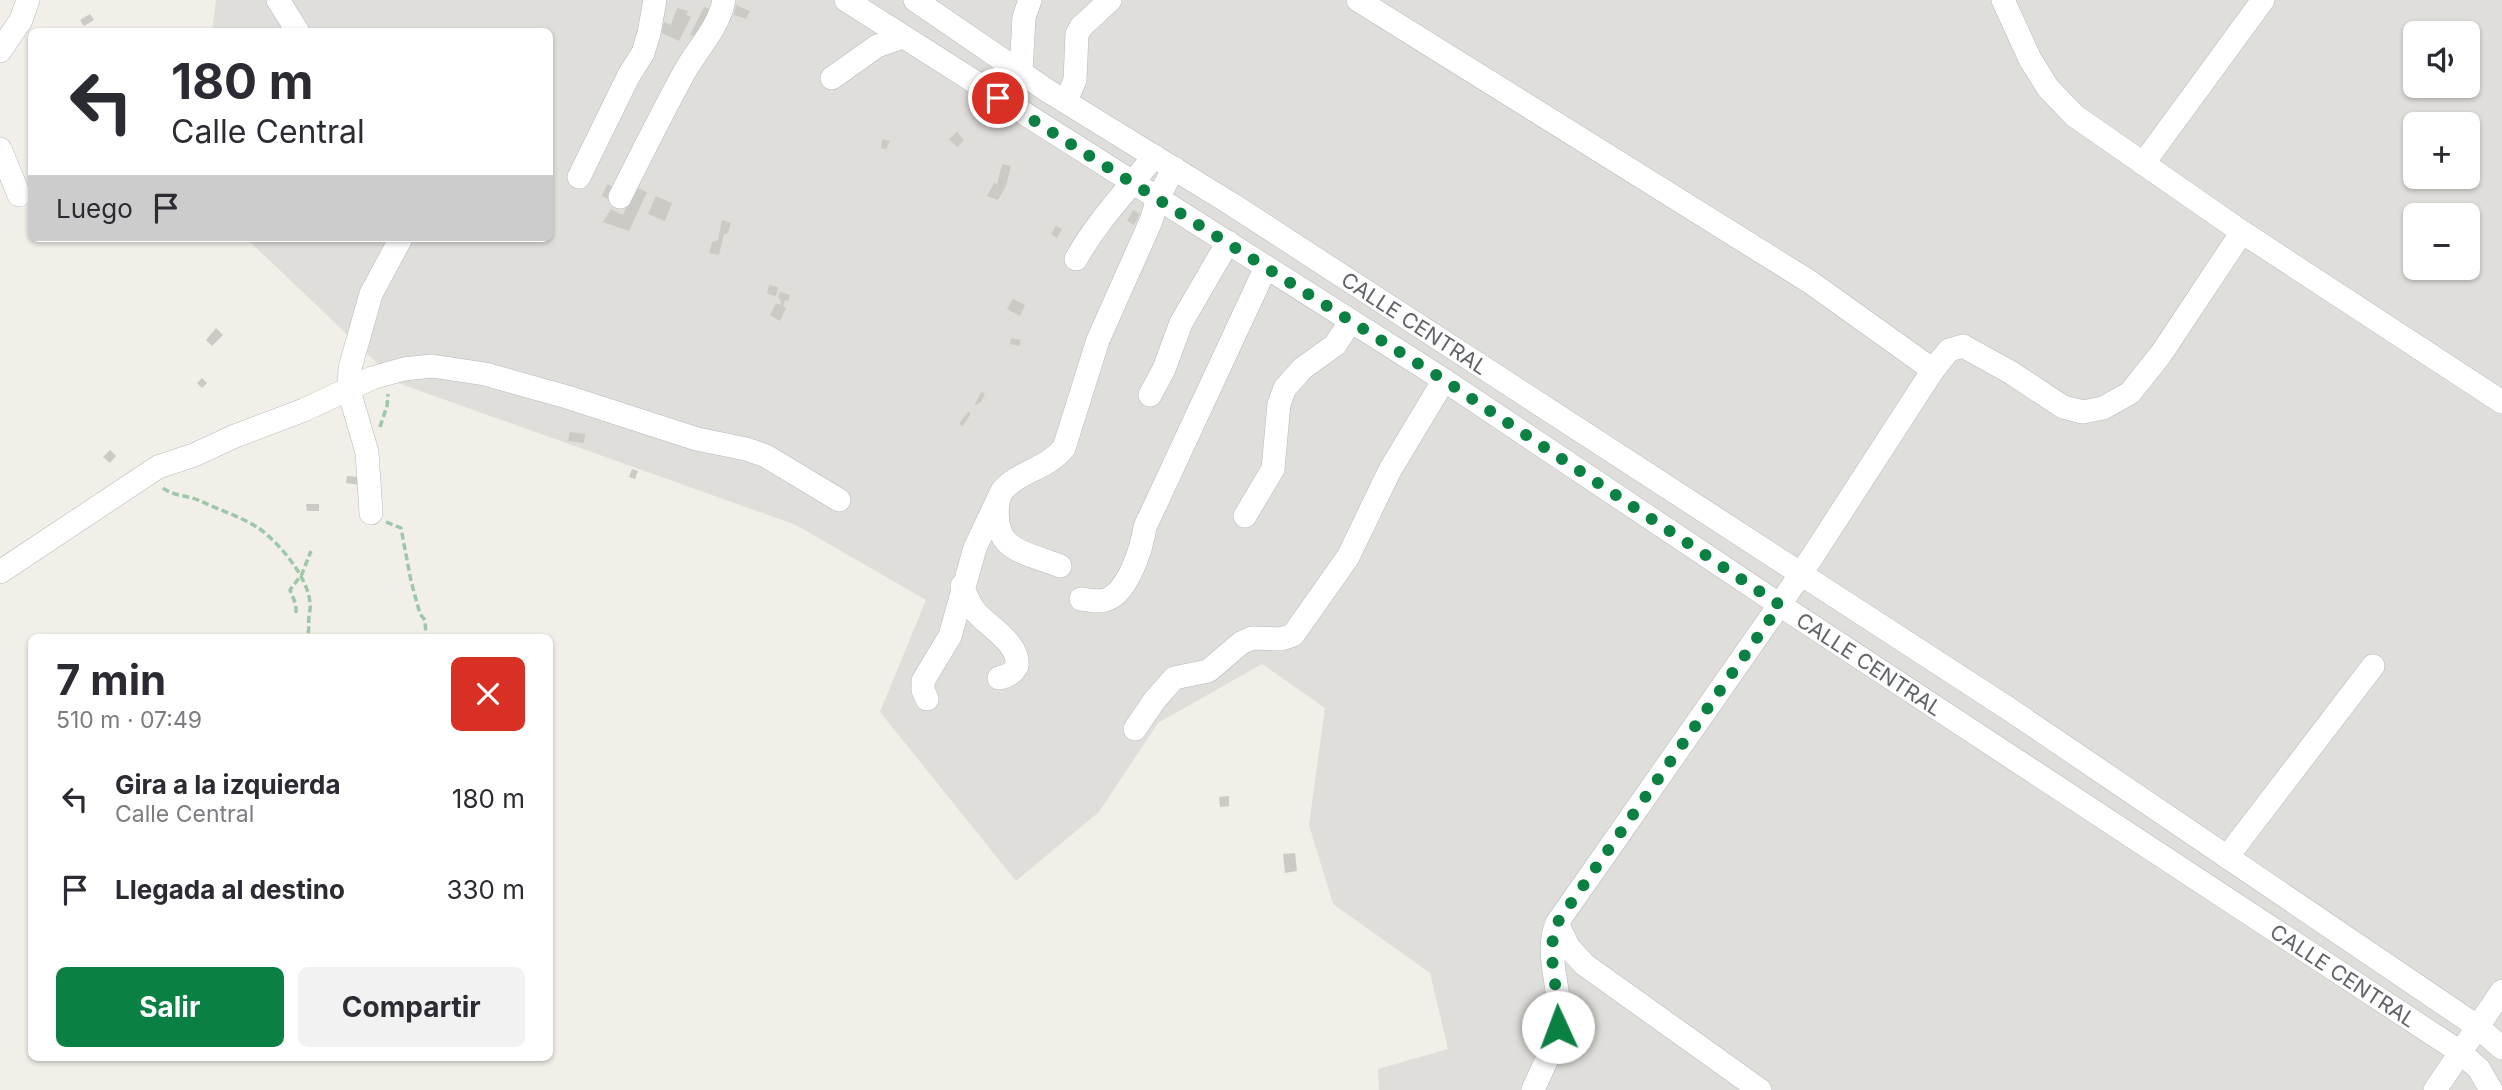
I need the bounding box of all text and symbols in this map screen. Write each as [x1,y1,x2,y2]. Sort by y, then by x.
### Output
map controls [2403,21,2480,280]
button: sound [2403,21,2480,98]
text: 180 m [171,52,313,111]
icon: left [56,56,147,147]
pin [968,68,1028,128]
icon: arrive [979,79,1017,117]
text: Calle Central [171,112,365,151]
button: + [2403,112,2480,189]
icon: arrive [147,189,185,227]
text: Luego [56,193,133,224]
button: − [2403,203,2480,280]
street label: CALLE CENTRAL [1337,266,1492,379]
street label: CALLE CENTRAL [1792,607,1947,721]
text: 7 min [56,654,166,705]
button: close [451,657,525,731]
text: 510 m · 07:49 [56,706,202,734]
text: Gira a la izquierda [115,769,341,800]
icon: left [56,780,94,818]
text: 180 m [452,783,525,814]
text: Calle Central [115,800,254,828]
icon: arrive [56,871,94,909]
text: Llegada al destino [115,874,345,905]
text: 330 m [446,874,525,905]
street label: CALLE CENTRAL [2266,918,2421,1032]
button: Salir [56,967,284,1047]
button: Compartir [298,967,525,1047]
position arrow [1521,990,1595,1064]

